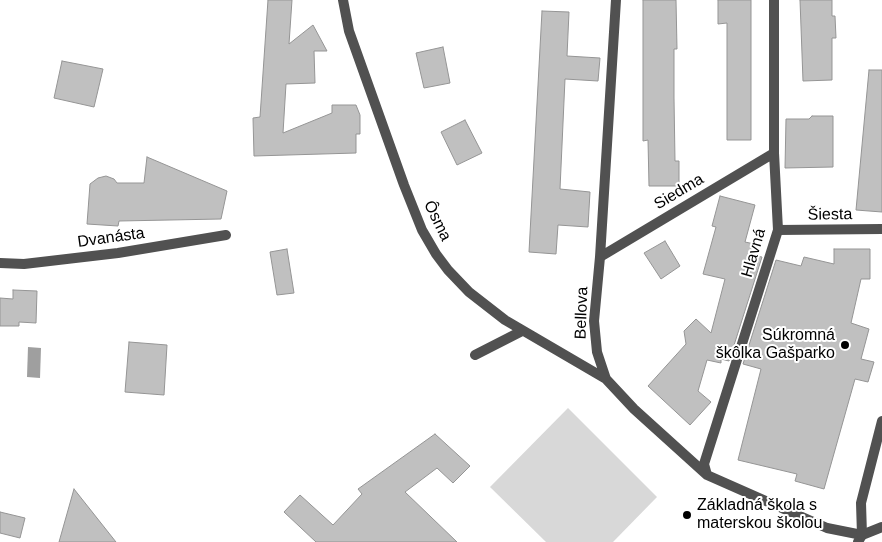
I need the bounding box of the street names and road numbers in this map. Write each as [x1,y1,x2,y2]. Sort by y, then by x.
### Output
street label: Siedma [651,170,707,214]
street label: Ôsma [419,198,455,244]
street label: Šiesta [808,205,852,225]
street label: Dvanásta [76,224,146,252]
street label: Hlavná [738,226,770,280]
street label: Bellova [571,286,593,340]

